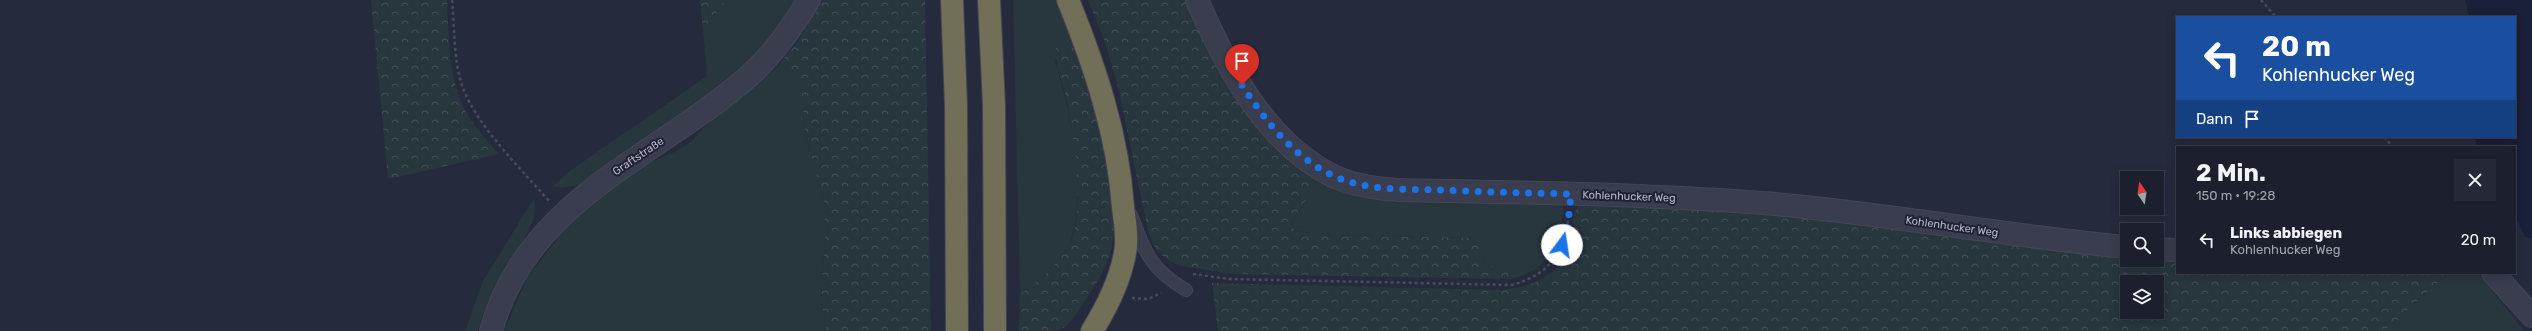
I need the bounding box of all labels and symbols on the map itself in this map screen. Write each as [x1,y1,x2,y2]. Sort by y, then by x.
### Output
pin [1225,44,1259,85]
street label: Graftstraße [610,135,666,178]
north arrow [2120,171,2164,215]
street label: Kohlenhucker Weg [1582,188,1676,205]
street label: Kohlenhucker Weg [1905,214,1999,239]
position arrow [1541,224,1583,266]

